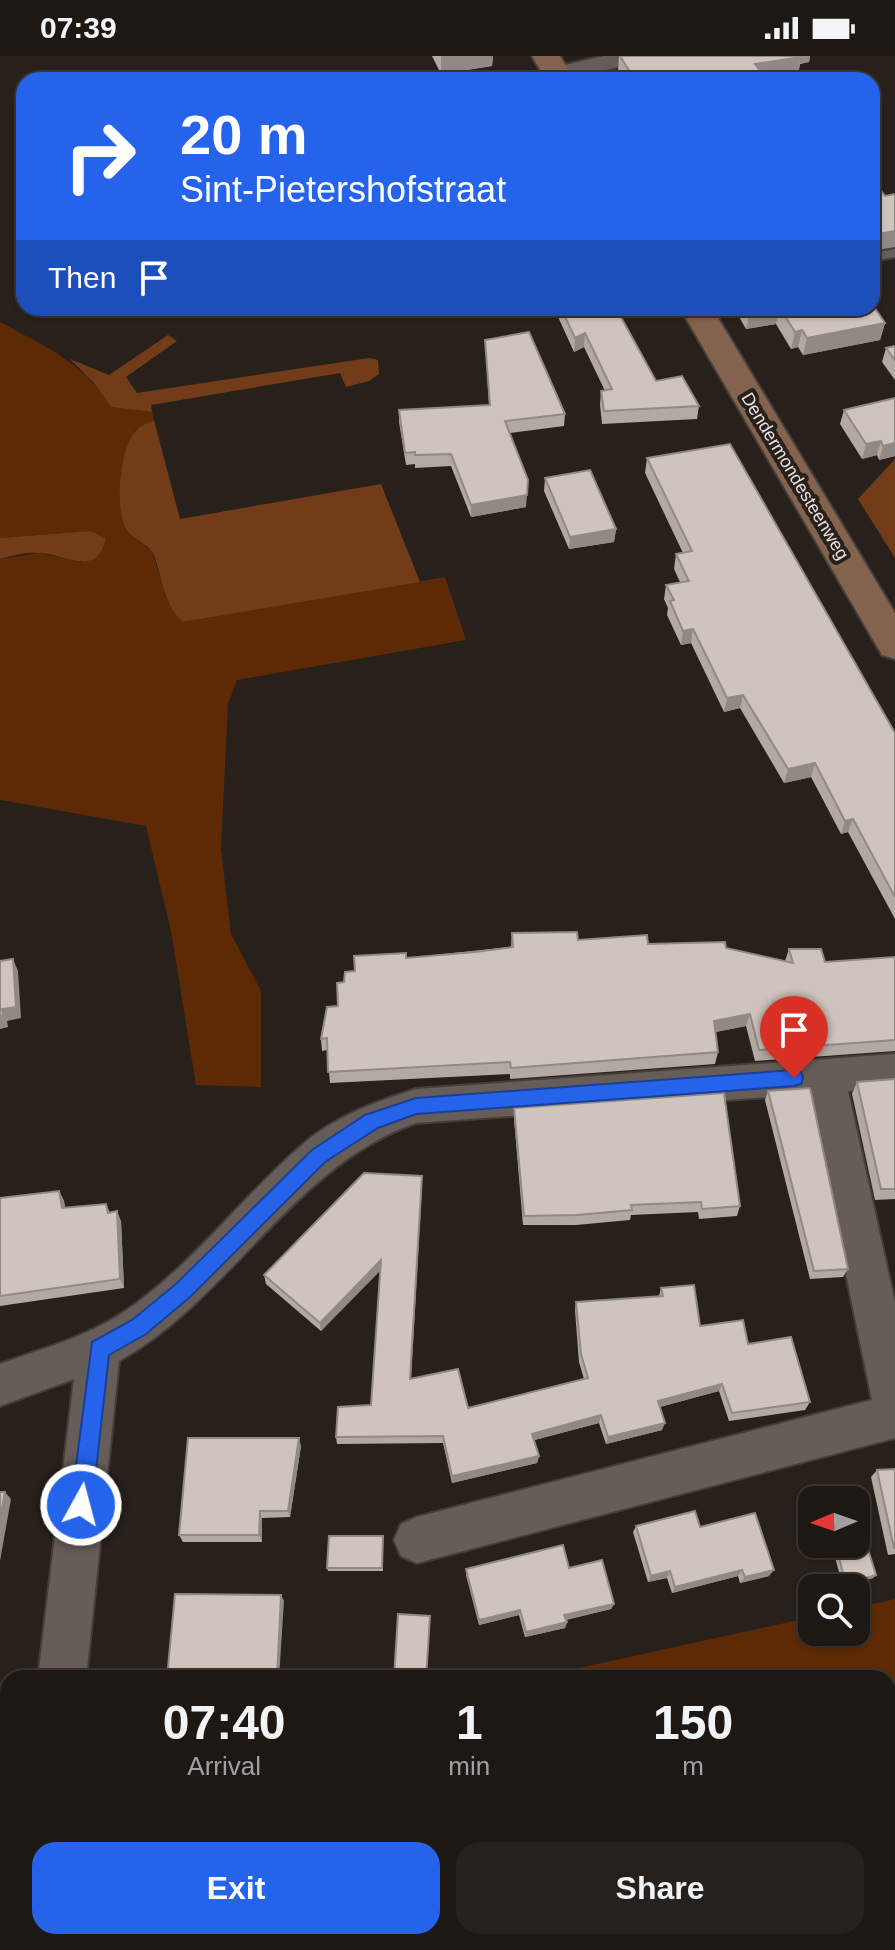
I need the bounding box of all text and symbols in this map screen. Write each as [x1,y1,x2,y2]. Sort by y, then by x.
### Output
text: 07:39 [40,11,117,44]
text: 20 m [180,103,308,166]
icon: right [48,104,152,208]
text: Sint-Pietershofstraat [180,169,506,210]
icon: arrive [132,256,176,300]
text: Then [48,261,116,294]
street label: Dendermondesteenweg [737,389,853,563]
pin [760,996,828,1078]
icon: arrive [772,1008,816,1052]
position arrow [39,1463,123,1547]
north arrow [798,1486,870,1558]
map controls [798,1486,870,1646]
button: search [798,1574,870,1646]
text: 07:40 [163,1696,286,1749]
text: 1 [456,1696,483,1749]
text: 150 [653,1696,733,1749]
text: Arrival [187,1751,261,1781]
text: min [448,1751,490,1781]
text: m [682,1751,704,1781]
button: Exit [32,1842,440,1934]
button: Share [456,1842,864,1934]

